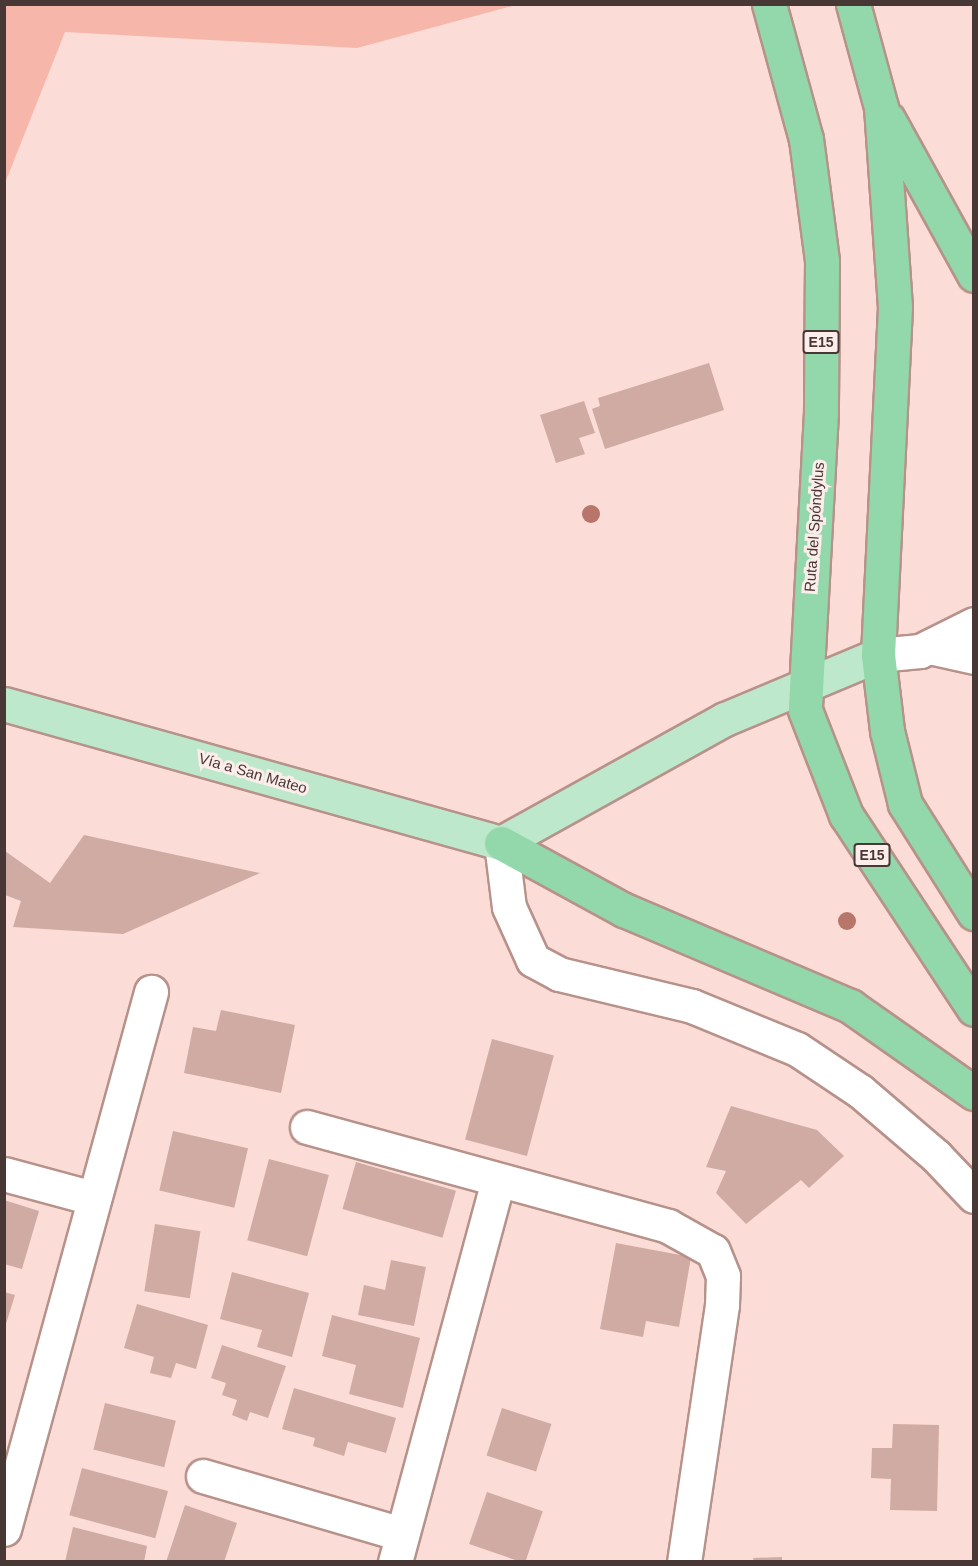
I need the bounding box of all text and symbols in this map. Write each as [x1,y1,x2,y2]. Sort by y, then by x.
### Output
road number: E15 [802,331,840,353]
street label: Ruta del Spóndylus [800,461,828,593]
street label: Vía a San Mateo [197,749,309,797]
road number: E15 [852,844,892,866]

